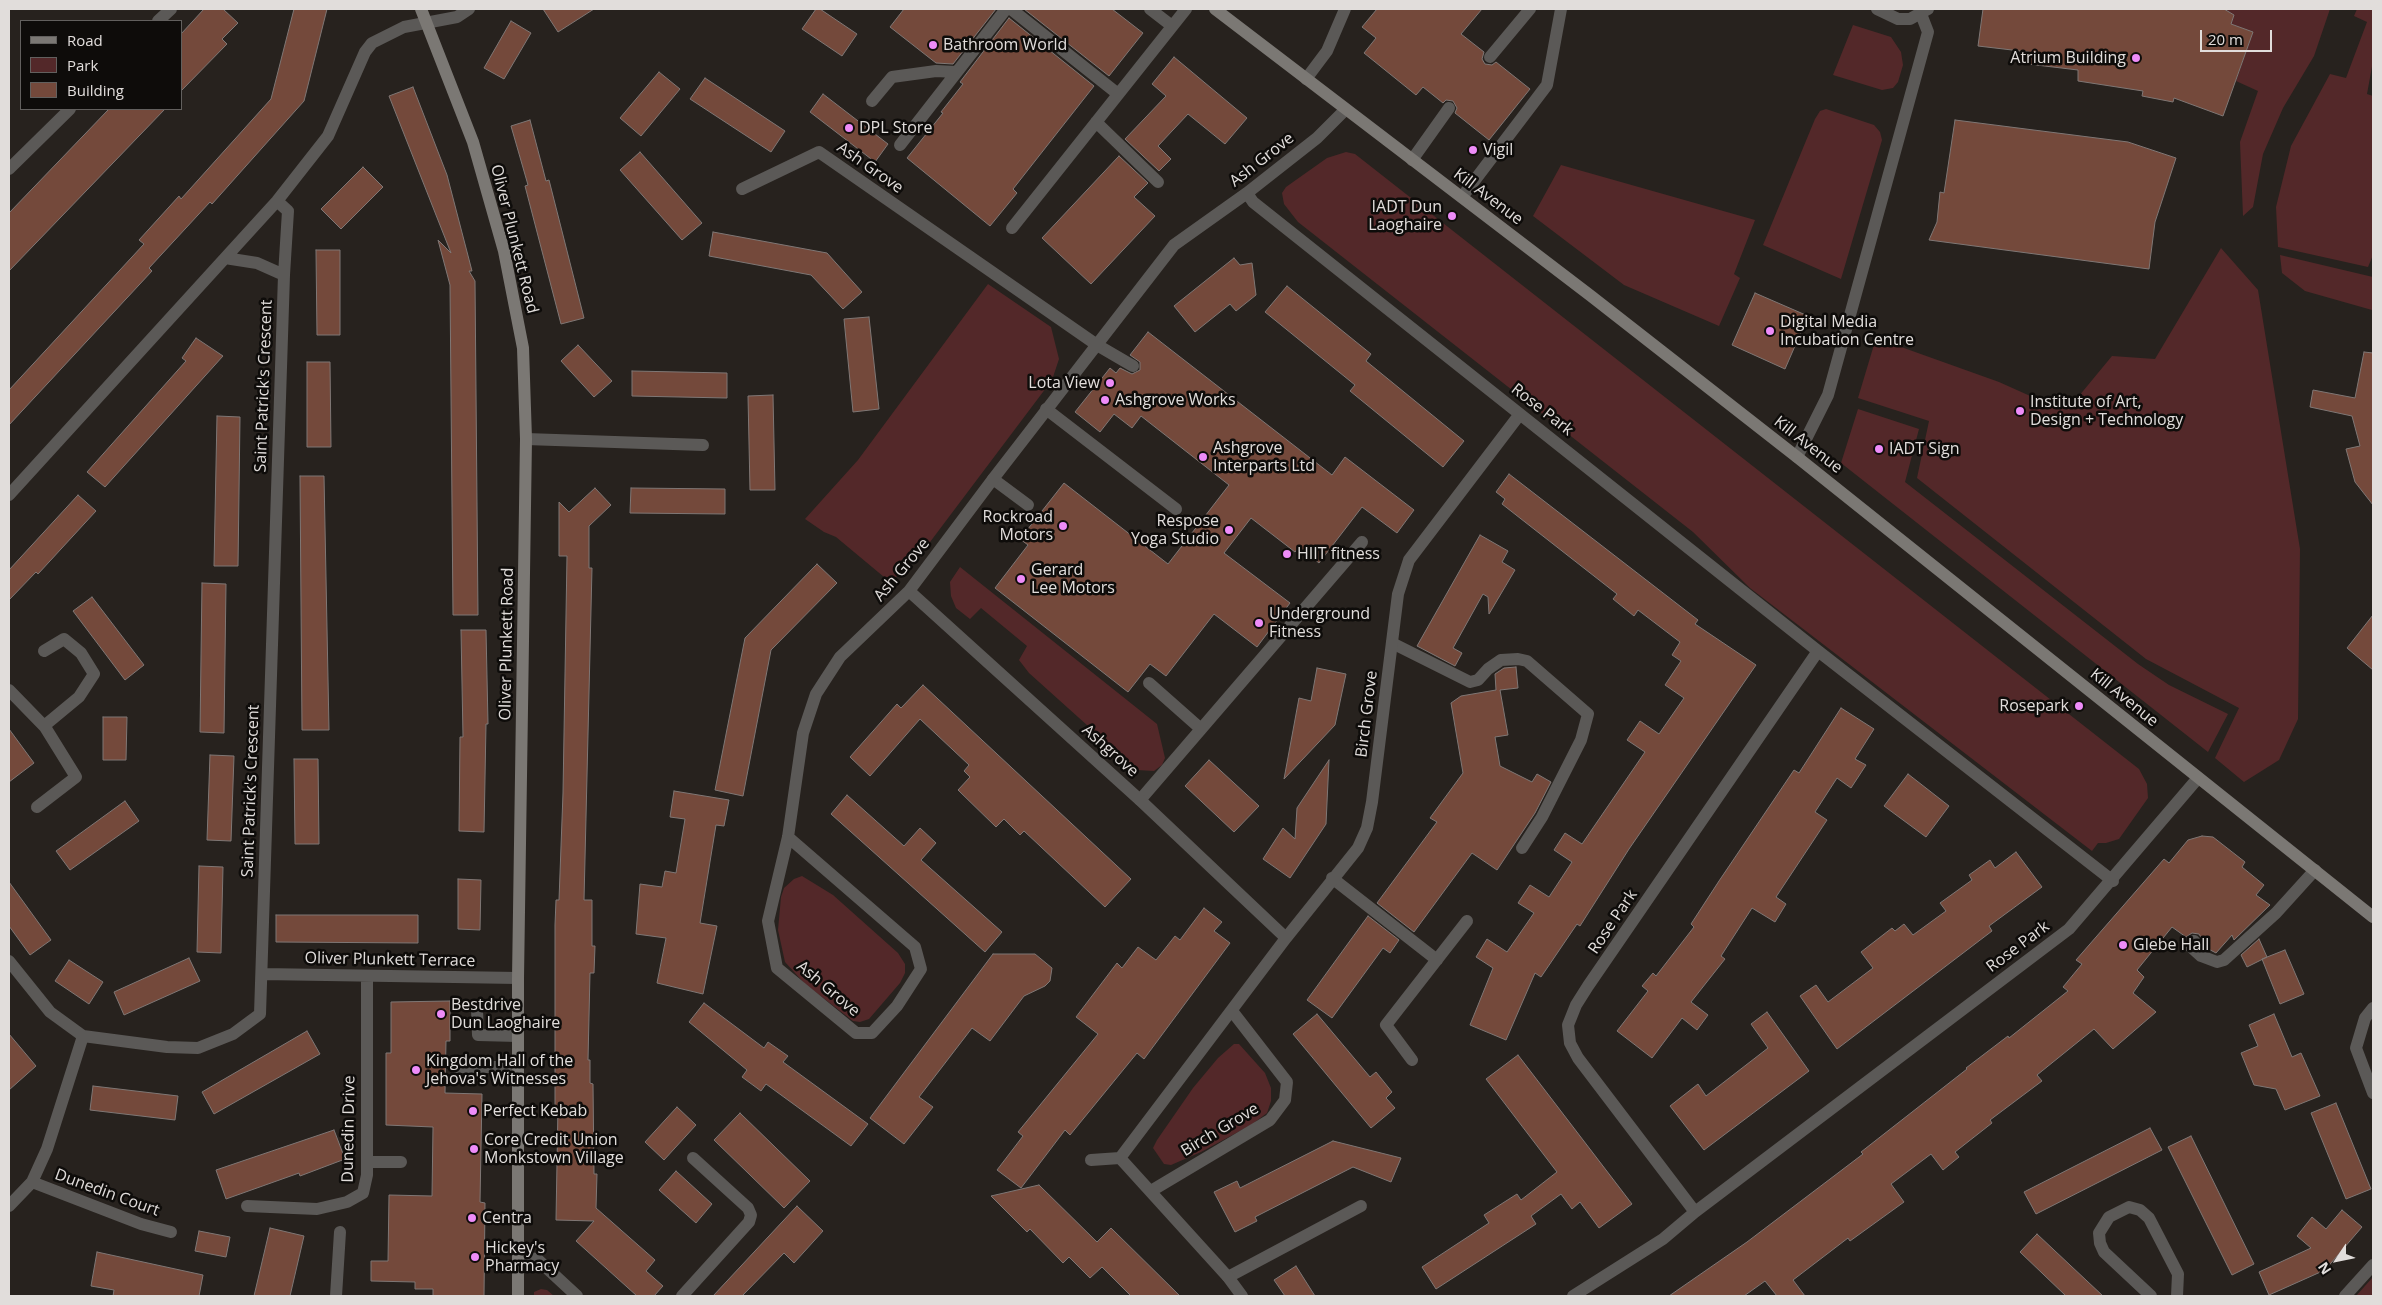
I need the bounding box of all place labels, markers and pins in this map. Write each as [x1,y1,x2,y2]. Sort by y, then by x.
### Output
place label: Bathroom World [943,35,1067,55]
marker: Bathroom World [927,39,939,51]
place label: Atrium Building [2010,48,2126,68]
marker: Atrium Building [2130,52,2142,64]
place label: DPL Store [859,118,932,138]
marker: DPL Store [843,122,855,134]
place label: Vigil [1483,140,1513,160]
marker: Vigil [1467,144,1479,156]
place label: IADT Dun Laoghaire [1368,197,1442,235]
marker: IADT Dun Laoghaire [1446,210,1458,222]
place label: Digital Media Incubation Centre [1780,312,1914,350]
marker: Digital Media Incubation Centre [1764,325,1776,337]
place label: Lota View [1028,373,1100,393]
marker: Lota View [1104,377,1116,389]
place label: Ashgrove Works [1115,390,1236,410]
place label: Institute of Art, Design + Technology [2030,392,2183,430]
marker: Ashgrove Works [1099,394,1111,406]
marker: Institute of Art, Design + Technology [2014,405,2026,417]
place label: Ashgrove Interparts Ltd [1213,438,1315,476]
place label: IADT Sign [1889,439,1959,459]
marker: IADT Sign [1873,443,1885,455]
marker: Ashgrove Interparts Ltd [1197,451,1209,463]
place label: Rockroad Motors [983,507,1053,545]
place label: Respose Yoga Studio [1131,511,1219,549]
marker: Rockroad Motors [1057,520,1069,532]
marker: Respose Yoga Studio [1223,524,1235,536]
place label: HIIT fitness [1297,544,1380,564]
marker: HIIT fitness [1281,548,1293,560]
place label: Gerard Lee Motors [1031,560,1115,598]
marker: Gerard Lee Motors [1015,573,1027,585]
place label: Underground Fitness [1269,604,1370,642]
marker: Underground Fitness [1253,617,1265,629]
place label: Rosepark [1999,696,2069,716]
marker: Rosepark [2073,700,2085,712]
place label: Glebe Hall [2133,935,2209,955]
marker: Glebe Hall [2117,939,2129,951]
place label: Bestdrive Dun Laoghaire [451,995,560,1033]
marker: Bestdrive Dun Laoghaire [435,1008,447,1020]
place label: Kingdom Hall of the Jehova's Witnesses [426,1051,573,1089]
marker: Kingdom Hall of the Jehova's Witnesses [410,1064,422,1076]
place label: Perfect Kebab [483,1101,587,1121]
marker: Perfect Kebab [467,1105,479,1117]
place label: Core Credit Union Monkstown Village [484,1130,624,1168]
marker: Core Credit Union Monkstown Village [468,1143,480,1155]
place label: Centra [482,1208,532,1228]
marker: Centra [466,1212,478,1224]
place label: Hickey's Pharmacy [485,1238,559,1276]
marker: Hickey's Pharmacy [469,1251,481,1263]

